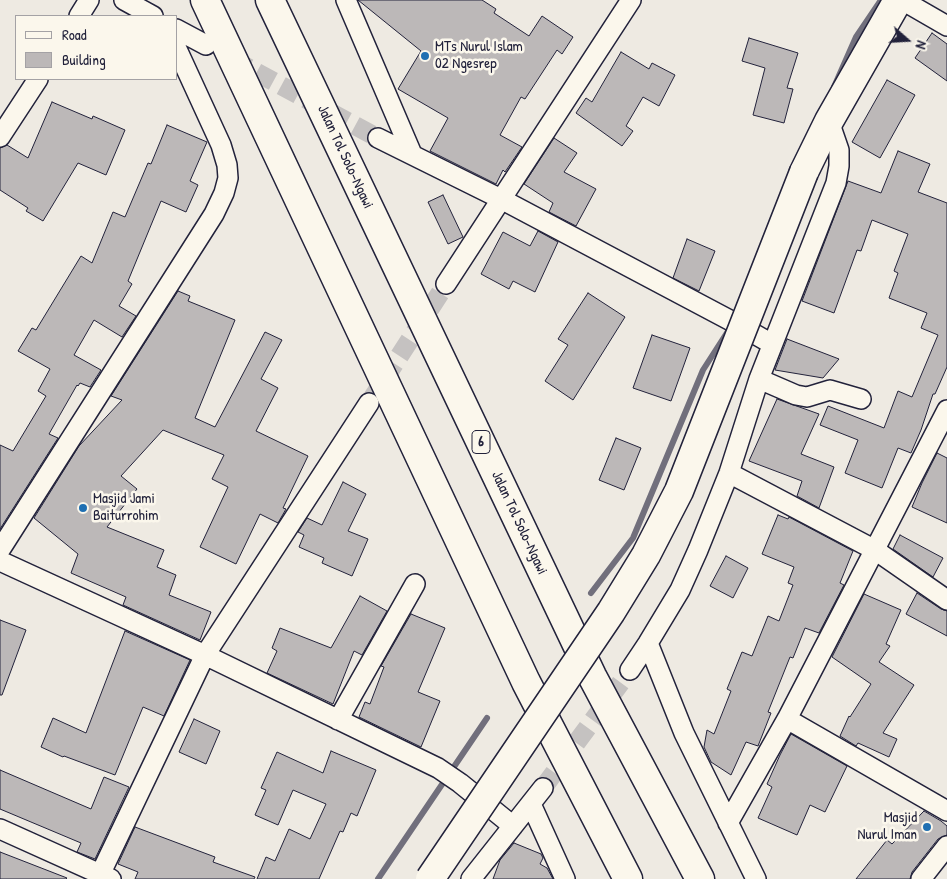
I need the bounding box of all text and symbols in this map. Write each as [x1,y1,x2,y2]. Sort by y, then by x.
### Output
legend [15,15,178,80]
north arrow [882,15,932,65]
text: Road [62,24,87,45]
place label: MTs Nurul Islam 02 Ngesrep [435,38,523,73]
text: N [911,38,932,52]
text: Building [62,49,106,70]
marker: MTs Nurul Islam 02 Ngesrep [419,50,431,62]
street label: Jalan Tol Solo–Ngawi [313,102,377,212]
road number: 6 [472,431,490,454]
street label: Jalan Tol Solo–Ngawi [487,468,551,578]
place label: Masjid Jami Baiturrohim [93,490,158,525]
marker: Masjid Jami Baiturrohim [77,502,89,514]
place label: Masjid Nurul Iman [857,809,917,844]
marker: Masjid Nurul Iman [921,821,933,833]

